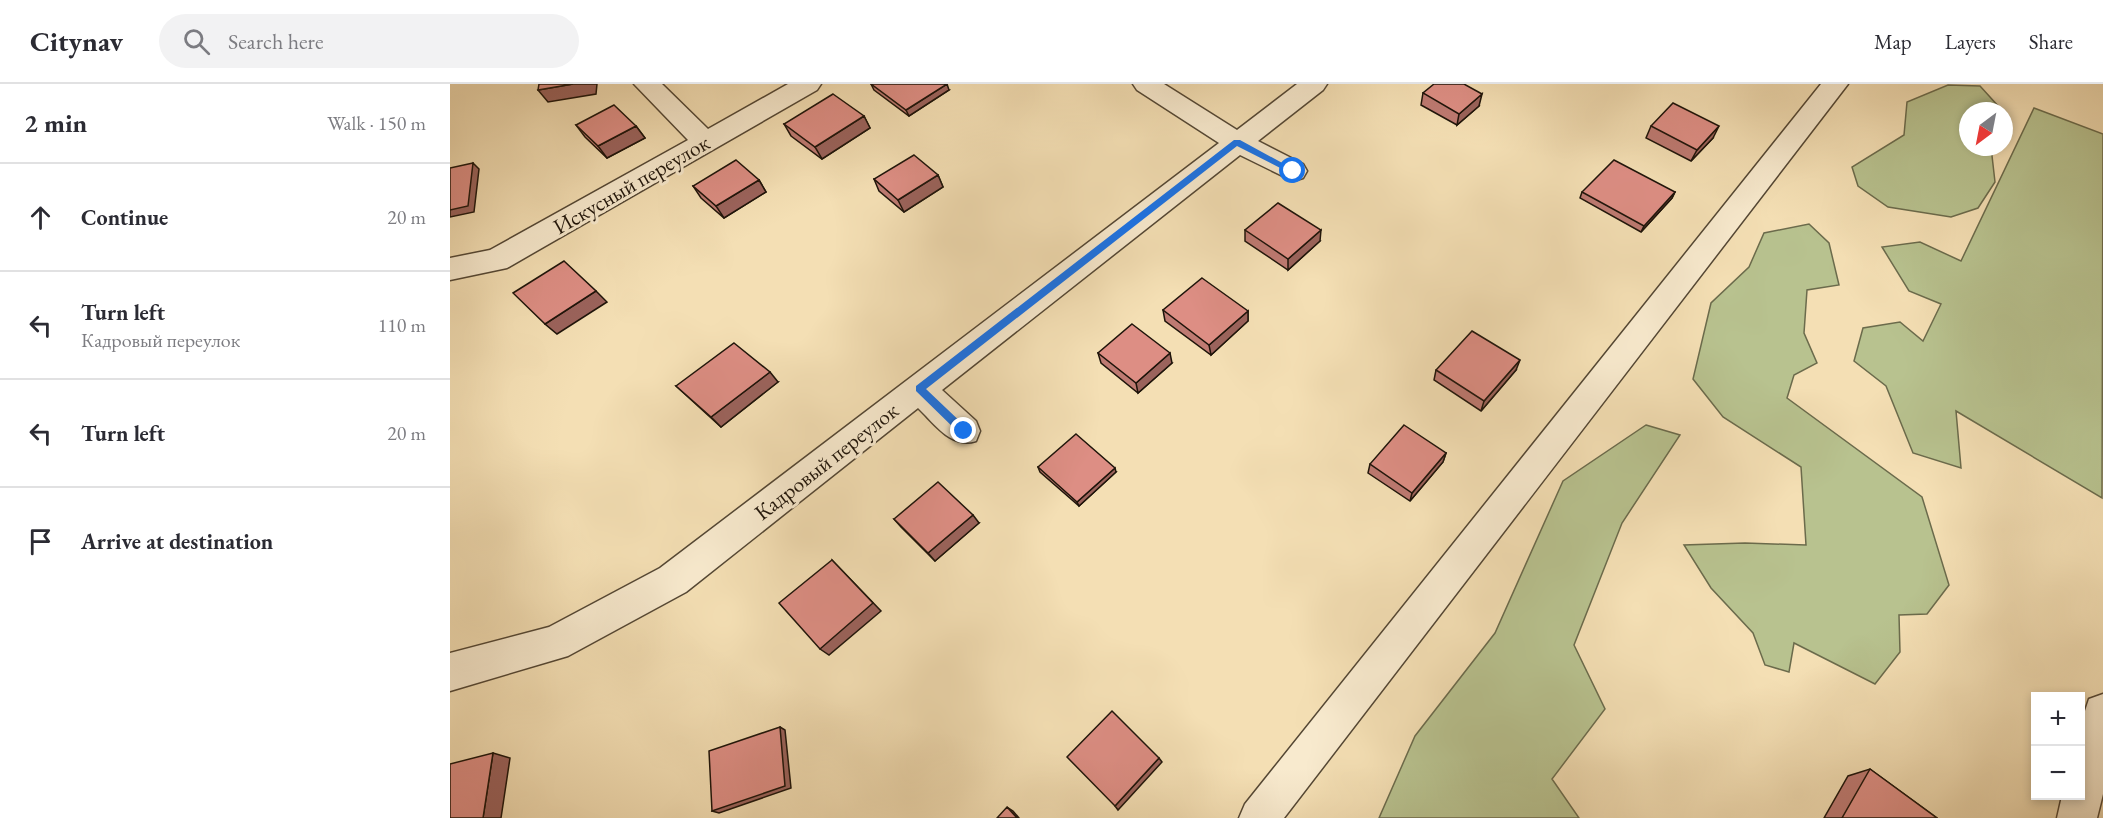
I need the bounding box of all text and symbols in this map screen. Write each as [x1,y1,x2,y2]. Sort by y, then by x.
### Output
search box [159,14,579,68]
text: Citynav [30,23,123,59]
icon: search [180,25,213,58]
text: Search here [228,27,324,56]
text: Map [1874,28,1912,55]
text: Layers [1945,28,1996,55]
text: Share [2029,28,2073,55]
north arrow [1959,102,2013,156]
text: 2 min [24,106,87,140]
text: Walk · 150 m [327,110,426,136]
street label: Искусный переулок [548,128,715,241]
route start [1279,157,1305,183]
icon: ahead [24,201,57,234]
text: Continue [81,203,168,232]
text: 20 m [387,204,426,230]
text: Turn left [81,298,165,327]
icon: left [24,309,57,342]
text: 110 m [378,312,426,338]
text: Кадровый переулок [81,327,240,353]
street label: Кадровый переулок [748,396,905,527]
icon: left [24,417,57,450]
route end [950,417,976,443]
text: Turn left [81,419,165,448]
text: 20 m [387,420,426,446]
icon: arrive [24,525,57,558]
text: Arrive at destination [81,527,273,556]
map controls [2031,692,2085,800]
button: + [2031,692,2085,746]
button: − [2031,746,2085,800]

